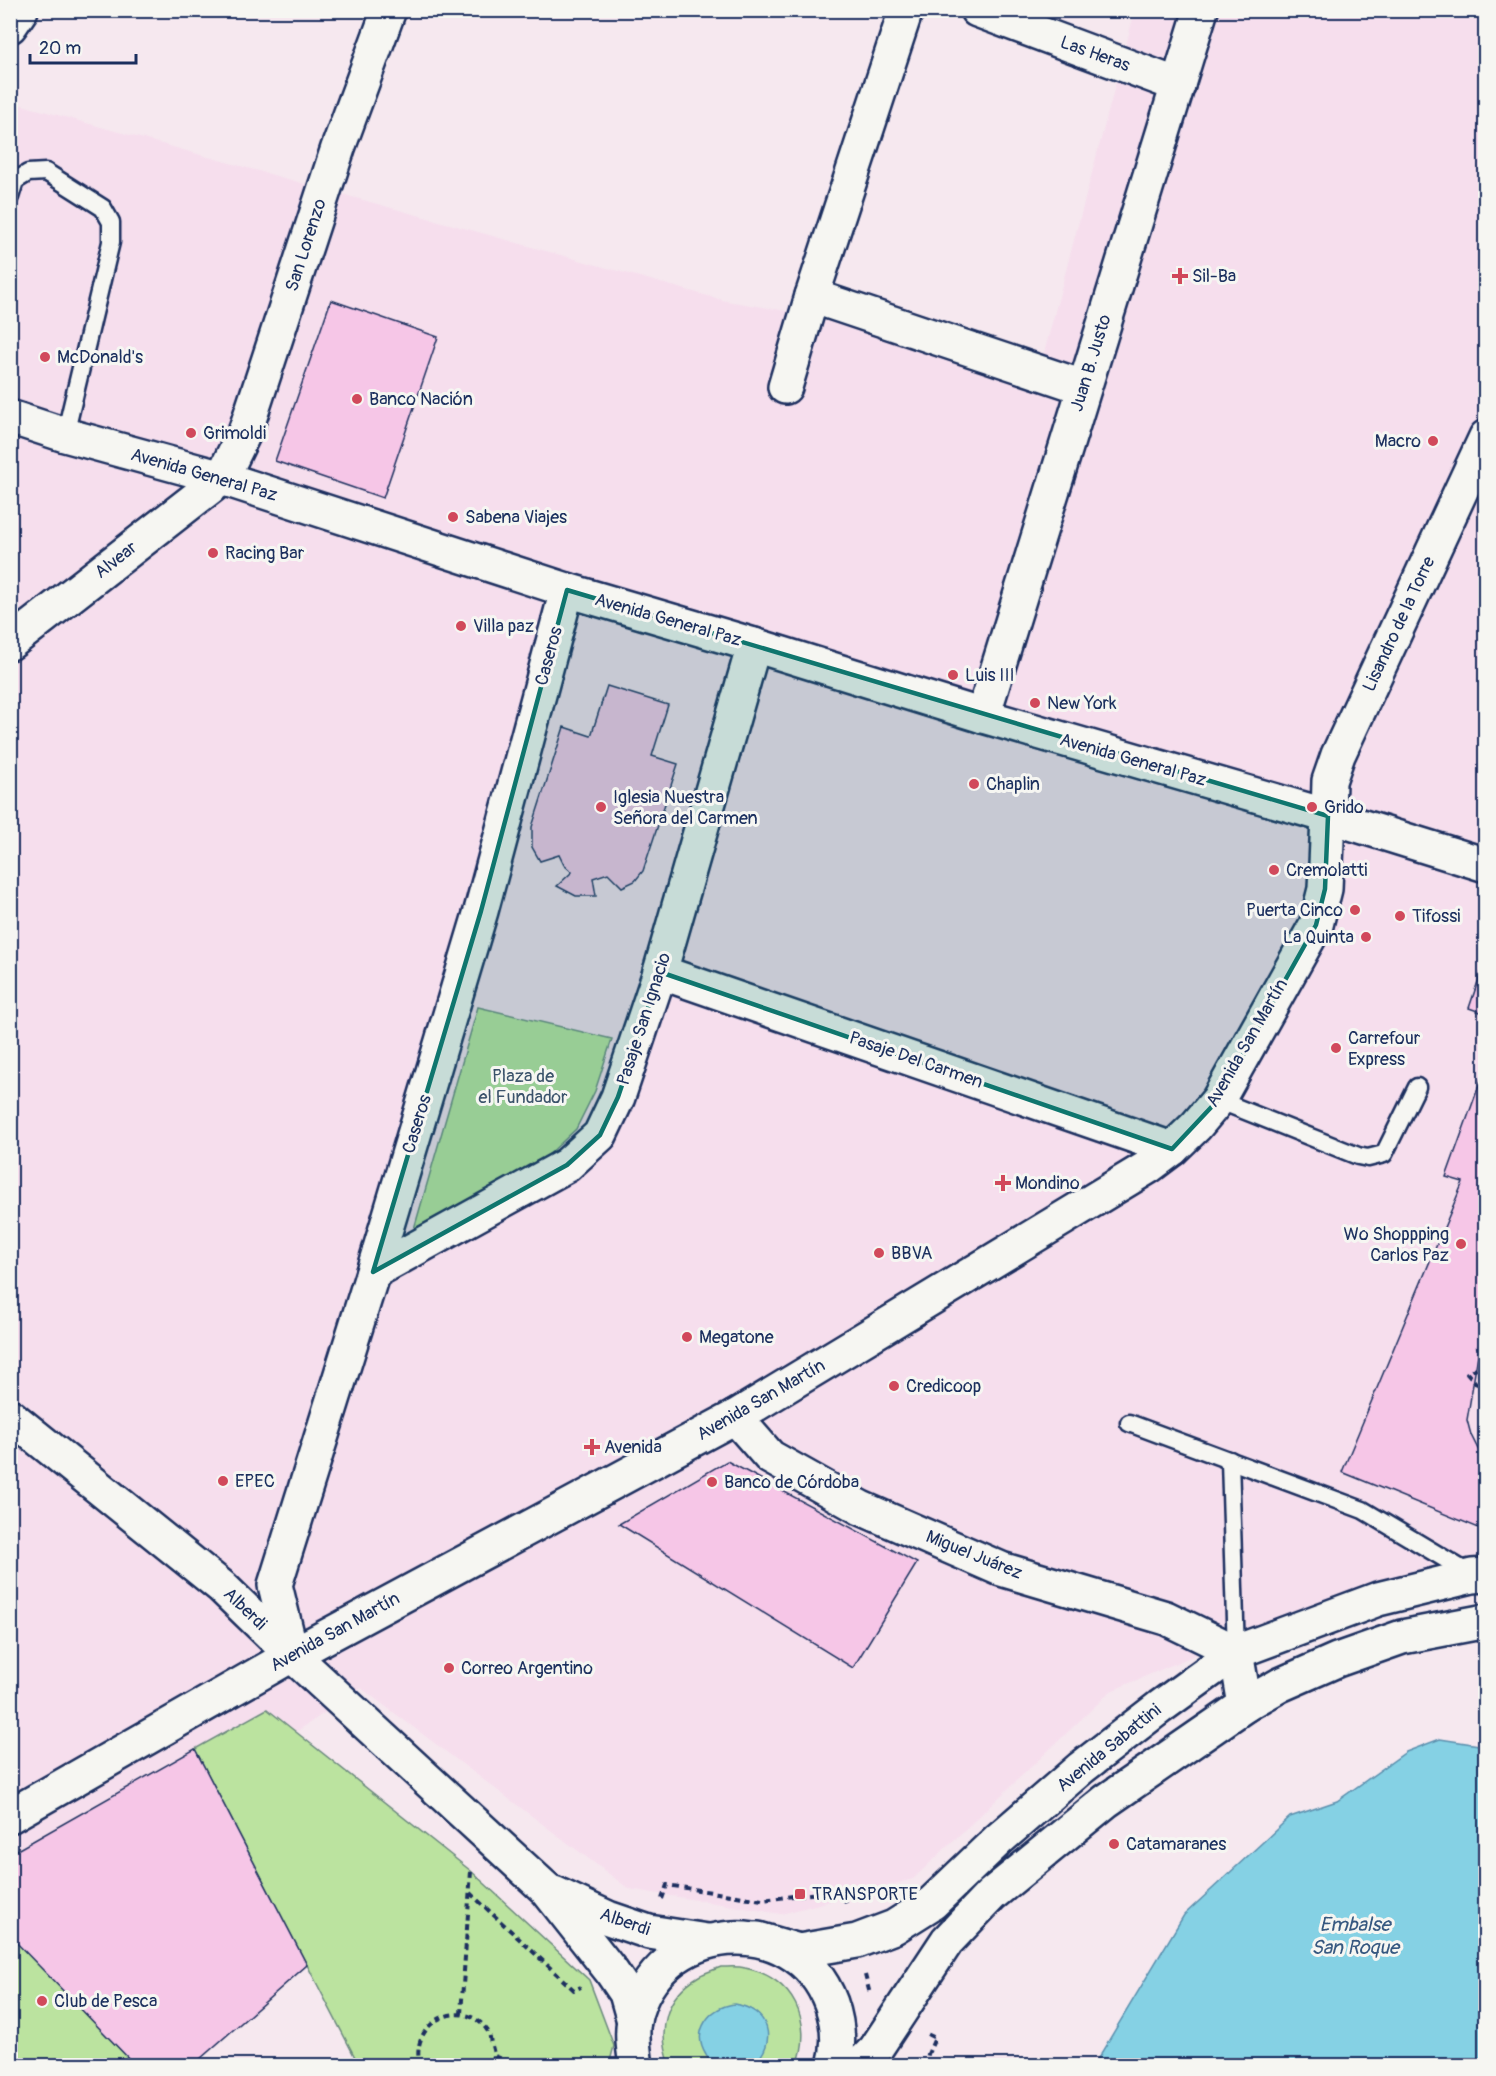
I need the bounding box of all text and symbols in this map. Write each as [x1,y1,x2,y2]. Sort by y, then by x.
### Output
scale bar [30,27,136,65]
street label: Las Heras [1057,31,1133,77]
text: 20 m [39,37,81,60]
street label: San Lorenzo [280,195,332,294]
place label: Sil-Ba [1192,265,1236,288]
marker: Sil-Ba [1173,269,1187,283]
street label: Juan B. Justo [1065,311,1117,414]
place label: McDonald's [57,346,143,369]
marker: McDonald's [38,350,52,364]
place label: Banco Nación [369,388,473,411]
marker: Banco Nación [350,392,364,406]
place label: Grimoldi [203,422,266,445]
marker: Grimoldi [184,426,198,440]
place label: Macro [1375,430,1421,453]
marker: Macro [1426,434,1440,448]
street label: Avenida General Paz [128,443,280,507]
place label: Sabena Viajes [465,506,567,529]
marker: Sabena Viajes [446,510,460,524]
street label: Alvear [90,536,142,584]
place label: Racing Bar [225,542,305,565]
marker: Racing Bar [206,546,220,560]
street label: Lisandro de la Torre [1358,553,1440,695]
street label: Avenida General Paz [592,588,744,652]
place label: Villa paz [473,615,534,638]
marker: Villa paz [454,619,468,633]
street label: Caseros [530,624,568,688]
place label: Luis III [965,664,1015,687]
marker: Luis III [946,668,960,682]
place label: New York [1047,692,1117,715]
marker: New York [1028,696,1042,710]
street label: Avenida General Paz [1057,728,1209,792]
place label: Chaplin [986,773,1040,796]
marker: Chaplin [967,777,981,791]
place label: Iglesia Nuestra Señora del Carmen [613,786,758,830]
place label: Grido [1324,796,1364,819]
marker: Iglesia Nuestra Señora del Carmen [594,800,608,814]
marker: Grido [1305,800,1319,814]
place label: Cremolatti [1286,859,1367,882]
marker: Cremolatti [1267,863,1281,877]
place label: Puerta Cinco [1246,899,1343,922]
marker: Puerta Cinco [1348,903,1362,917]
place label: Tifossi [1412,905,1460,928]
marker: Tifossi [1393,909,1407,923]
place label: La Quinta [1283,926,1354,949]
marker: La Quinta [1359,930,1373,944]
street label: Pasaje San Ignacio [612,949,676,1088]
street label: Avenida San Martín [1201,975,1293,1111]
street label: Pasaje Del Carmen [846,1026,986,1094]
place label: Carrefour Express [1348,1027,1421,1071]
marker: Carrefour Express [1329,1041,1343,1055]
park label: Plaza de el Fundador [479,1065,568,1109]
street label: Caseros [397,1092,437,1156]
place label: Mondino [1015,1172,1080,1195]
marker: Mondino [996,1176,1010,1190]
place label: Wo Shoppping Carlos Paz [1344,1223,1449,1267]
marker: Wo Shoppping Carlos Paz [1454,1237,1468,1251]
place label: BBVA [891,1242,933,1265]
marker: BBVA [872,1246,886,1260]
place label: Megatone [699,1326,774,1349]
marker: Megatone [680,1330,694,1344]
street label: Avenida San Martín [693,1354,829,1446]
place label: Credicoop [906,1375,981,1398]
marker: Credicoop [887,1379,901,1393]
place label: Avenida [604,1436,662,1459]
marker: Avenida [585,1440,599,1454]
place label: EPEC [235,1470,275,1493]
place label: Banco de Córdoba [724,1471,859,1494]
marker: EPEC [216,1474,230,1488]
marker: Banco de Córdoba [705,1475,719,1489]
street label: Miguel Juárez [923,1525,1025,1585]
street label: Alberdi [218,1583,272,1635]
street label: Avenida San Martín [266,1587,404,1677]
place label: Correo Argentino [461,1657,593,1680]
marker: Correo Argentino [442,1661,456,1675]
street label: Avenida Sabattini [1052,1699,1166,1797]
place label: Catamaranes [1126,1833,1226,1856]
marker: Catamaranes [1107,1837,1121,1851]
place label: TRANSPORTE [812,1883,918,1906]
marker: TRANSPORTE [793,1887,807,1901]
street label: Alberdi [597,1903,653,1941]
water label: Embalse San Roque [1311,1912,1401,1960]
place label: Club de Pesca [54,1990,157,2013]
marker: Club de Pesca [35,1994,49,2008]

